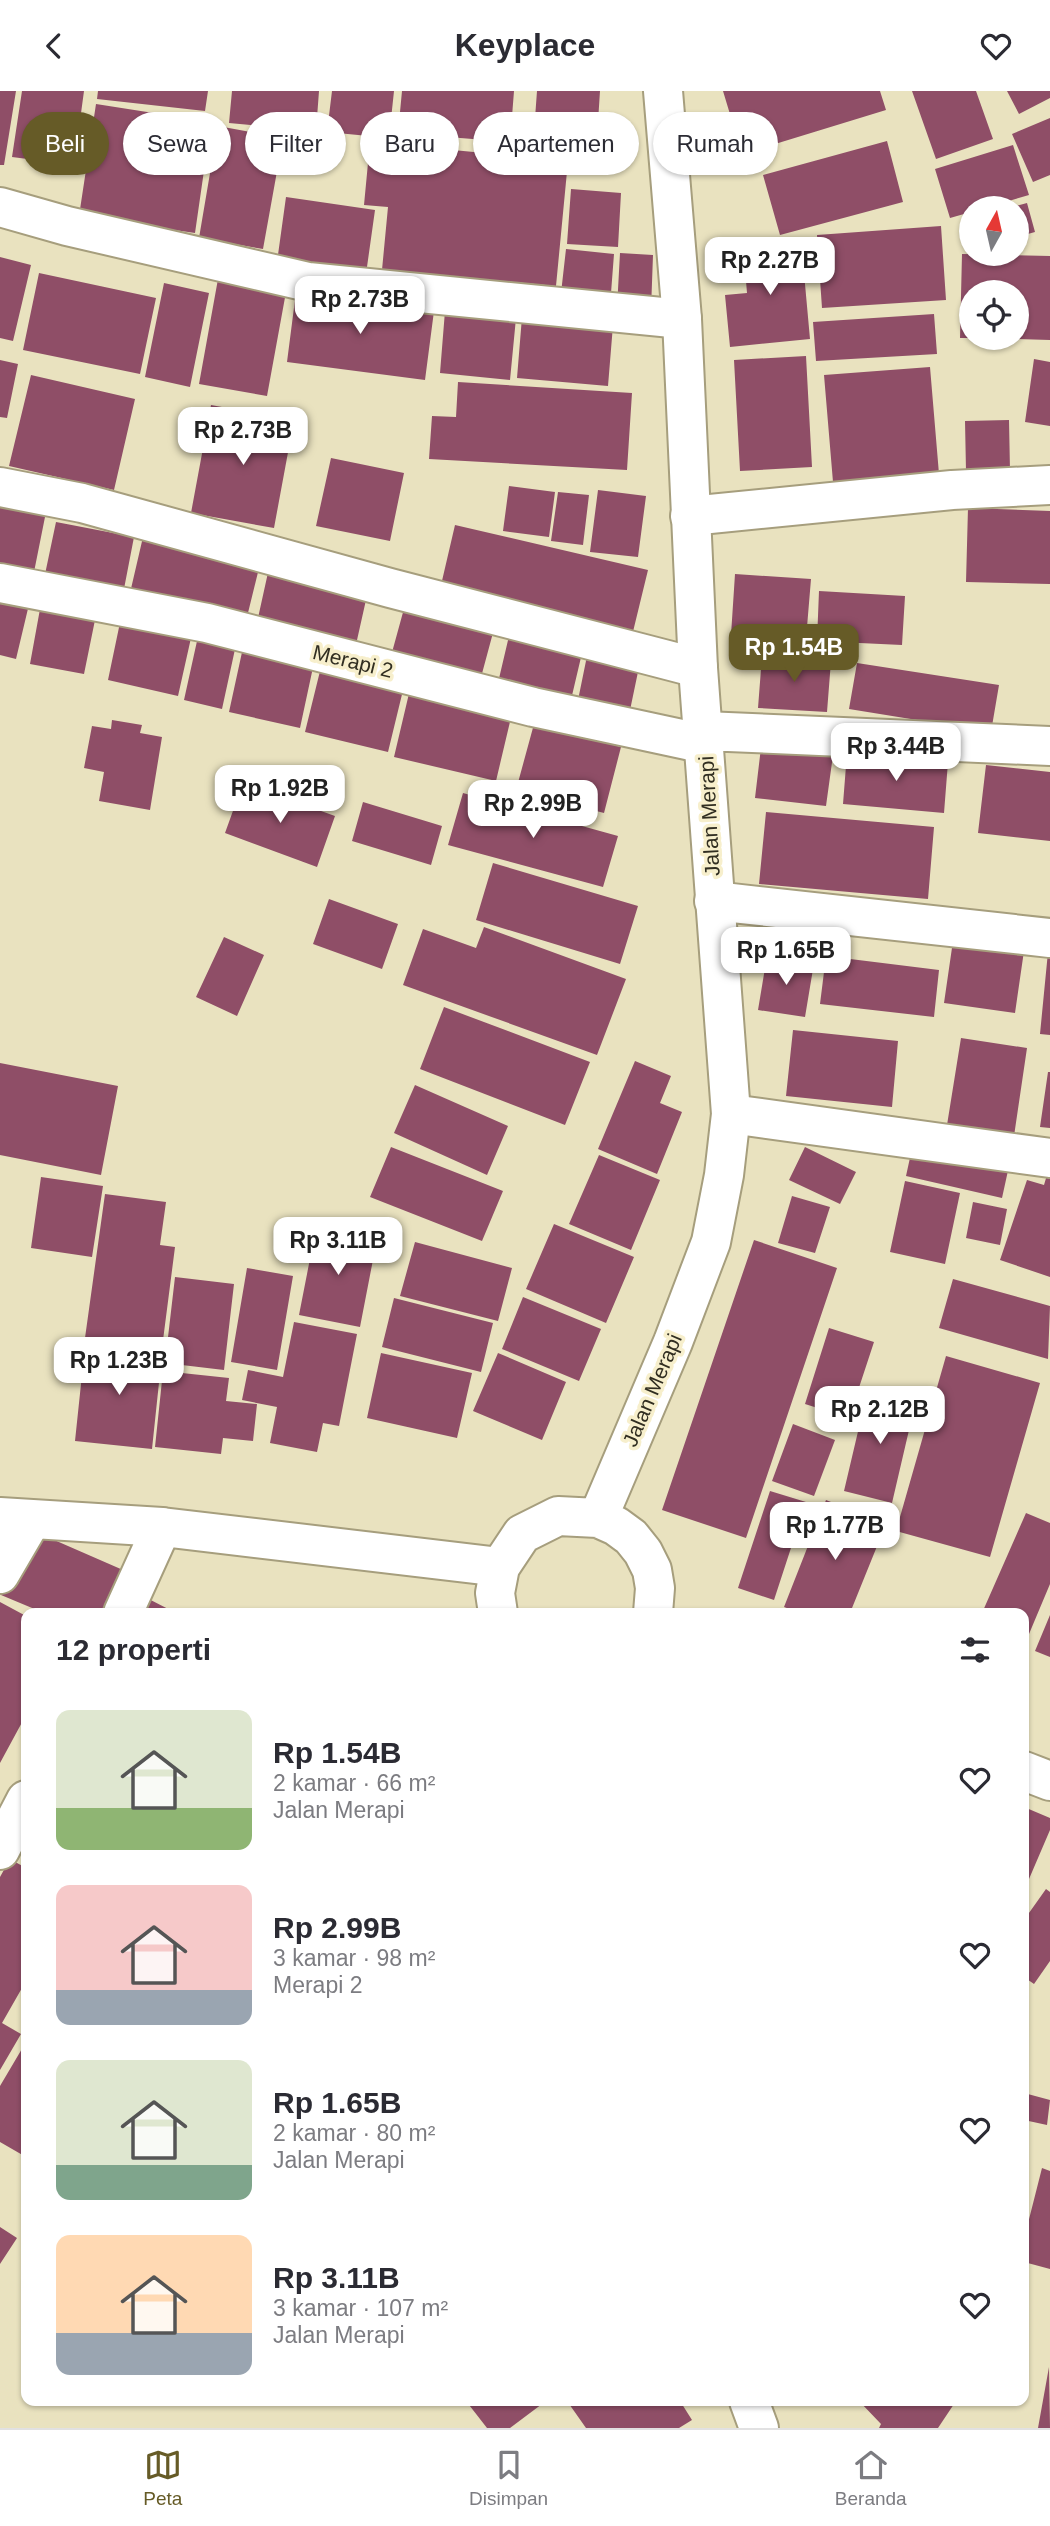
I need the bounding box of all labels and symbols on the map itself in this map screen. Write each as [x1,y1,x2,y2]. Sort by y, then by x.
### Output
north arrow [959,196,1029,266]
pin: Rp 2.27B [698,237,842,297]
pin: Rp 2.73B [288,277,432,336]
pin: Rp 2.73B [171,407,315,467]
pin: Rp 1.54B [722,625,866,684]
street label: Merapi 2 [311,640,395,682]
pin: Rp 3.44B [824,723,968,783]
street label: Jalan Merapi [694,755,724,877]
pin: Rp 1.92B [208,765,352,825]
pin: Rp 2.99B [461,781,605,840]
pin: Rp 1.65B [714,927,858,987]
pin: Rp 3.11B [266,1217,410,1277]
street label: Jalan Merapi [618,1330,686,1450]
pin: Rp 1.23B [47,1337,191,1397]
pin: Rp 2.12B [808,1387,952,1446]
pin: Rp 1.77B [763,1503,907,1562]

